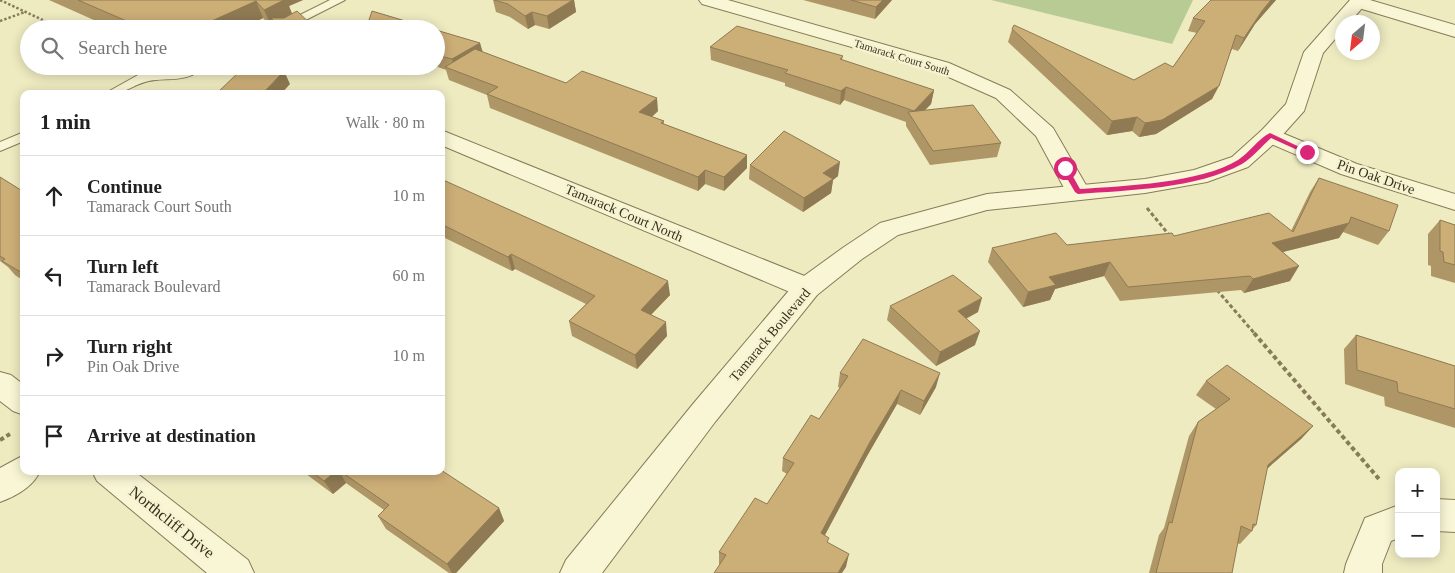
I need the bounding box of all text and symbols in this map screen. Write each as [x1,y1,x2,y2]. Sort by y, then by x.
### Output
north arrow [1335,15,1380,60]
search box [20,20,445,75]
icon: search [38,34,66,62]
text: Search here [78,37,167,58]
street label: Tamarack Court South [853,37,952,77]
text: 1 min [40,110,91,134]
text: Walk · 80 m [346,114,425,131]
route end [1296,141,1319,164]
route start [1054,157,1077,180]
street label: Pin Oak Drive [1335,157,1417,197]
text: Continue [87,176,162,197]
street label: Tamarack Court North [563,181,685,245]
icon: ahead [40,182,68,210]
text: 10 m [393,187,425,204]
text: Tamarack Court South [87,198,232,215]
text: Turn left [87,256,159,277]
icon: left [40,262,68,290]
text: 60 m [393,267,425,284]
text: Tamarack Boulevard [87,278,220,295]
street label: Tamarack Boulevard [727,285,813,385]
text: Turn right [87,336,172,357]
icon: right [40,342,68,370]
text: 10 m [393,347,425,364]
text: Pin Oak Drive [87,358,179,375]
icon: arrive [40,422,68,450]
text: Arrive at destination [87,425,256,446]
map controls [1395,468,1440,558]
button: + [1395,468,1440,513]
street label: Northcliff Drive [126,483,218,561]
button: − [1395,513,1440,558]

